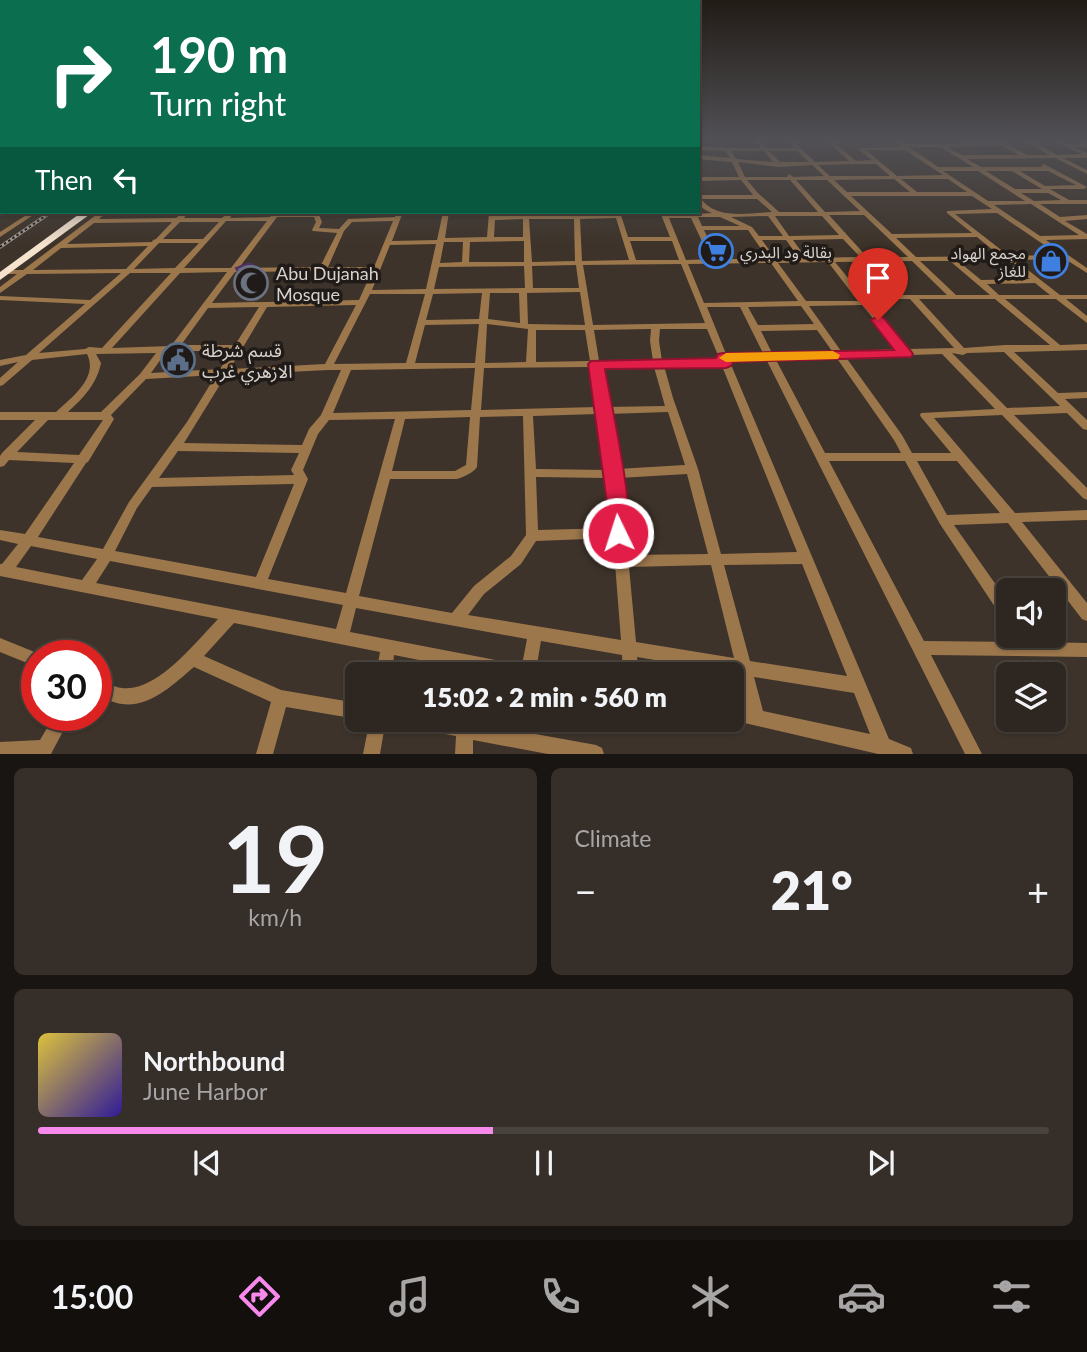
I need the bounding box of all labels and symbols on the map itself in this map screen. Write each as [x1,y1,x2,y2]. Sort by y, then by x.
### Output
supermarket icon: بقالة ود البدري [697,232,735,270]
place label: بقالة ود البدري [740,242,832,264]
shop icon: مجمع الهواد للغاز [1032,242,1070,280]
place label: مجمع الهواد للغاز [950,243,1026,281]
pin [848,248,908,320]
place label: Abu Dujanah Mosque [276,262,379,305]
mosque icon: Abu Dujanah Mosque [232,264,270,302]
place label: قسم شرطة الازهري غرب [202,339,292,385]
public building icon: قسم شرطة الازهري غرب [159,341,197,379]
position arrow [581,496,655,570]
speed limit sign: 30 [21,640,112,731]

